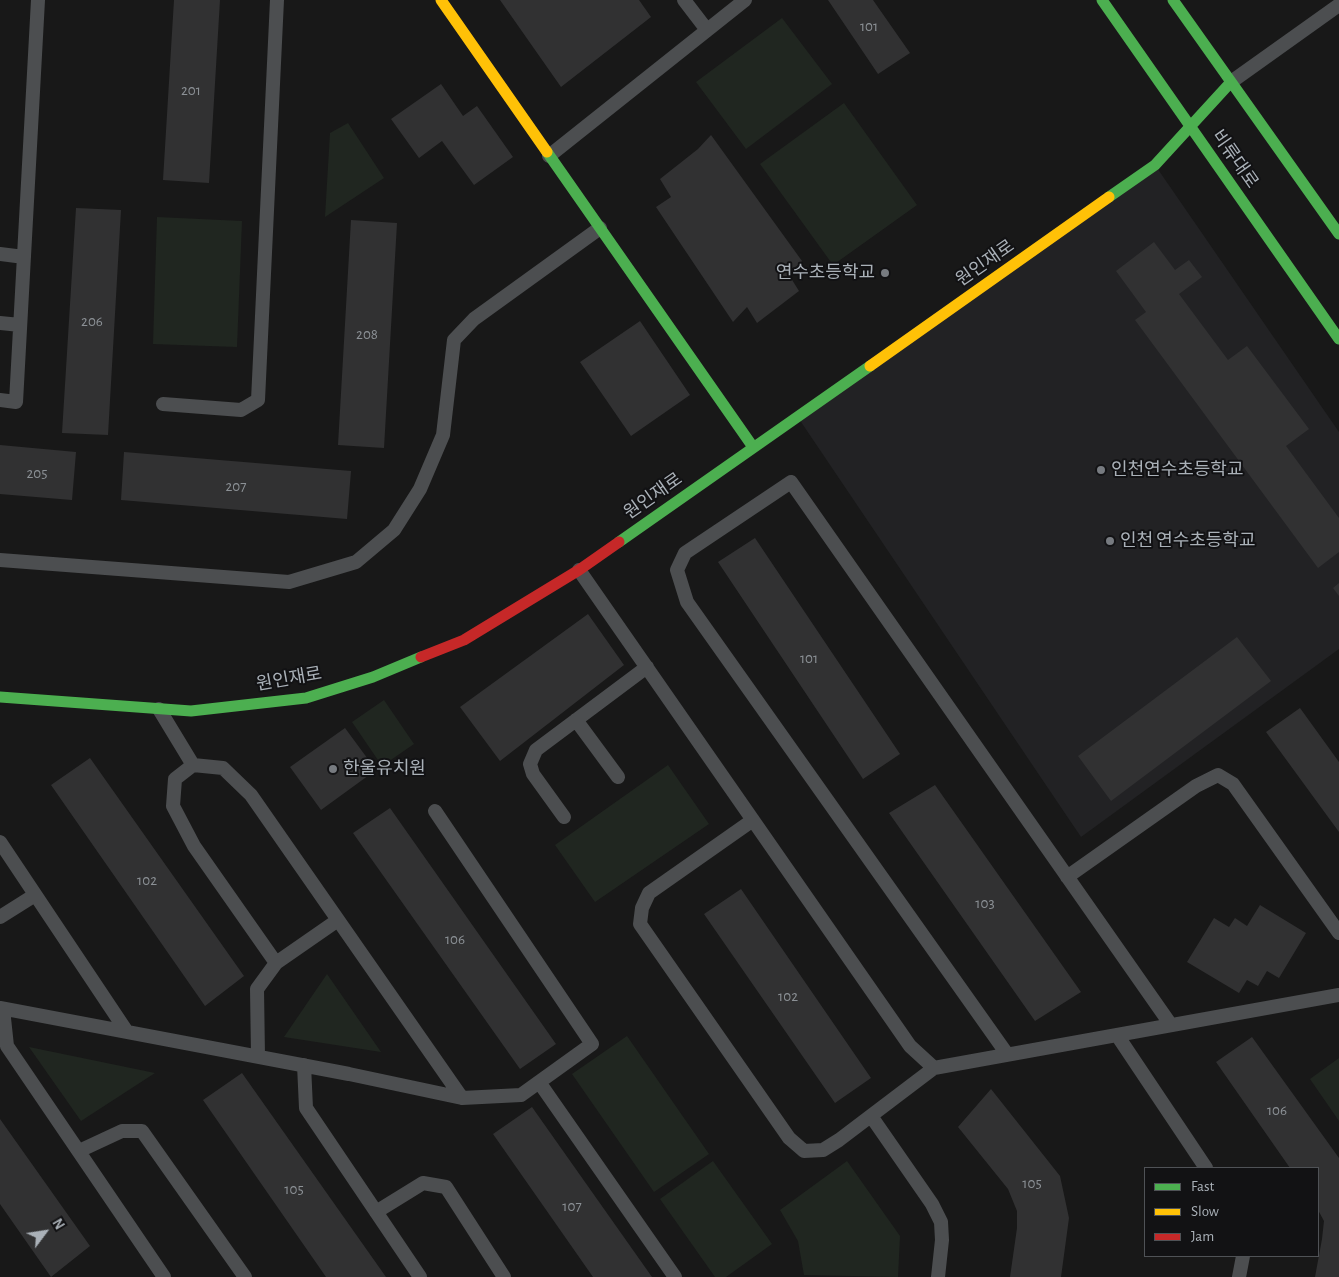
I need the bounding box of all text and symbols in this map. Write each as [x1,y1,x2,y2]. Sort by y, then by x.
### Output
house number: 101 [860,17,878,35]
house number: 201 [181,81,201,99]
street label: 비류대로 [1207,126,1263,192]
street label: 원인재로 [952,235,1018,291]
place label: 연수초등학교 [776,262,875,284]
marker: 연수초등학교 [879,267,891,279]
house number: 206 [81,312,103,330]
house number: 208 [356,325,378,343]
place label: 인천연수초등학교 [1111,459,1243,481]
house number: 205 [26,464,48,482]
marker: 인천연수초등학교 [1095,464,1107,476]
street label: 원인재로 [620,468,686,524]
house number: 207 [226,477,246,495]
place label: 인천 연수초등학교 [1120,530,1255,552]
marker: 인천 연수초등학교 [1104,535,1116,547]
house number: 101 [800,649,818,667]
street label: 원인재로 [255,663,323,695]
place label: 한울유치원 [343,758,426,780]
marker: 한울유치원 [327,763,339,775]
house number: 102 [137,871,157,889]
house number: 103 [975,894,995,912]
house number: 106 [445,930,465,948]
house number: 102 [778,987,798,1005]
house number: 106 [1267,1101,1287,1119]
legend [1144,1167,1319,1257]
house number: 105 [1022,1174,1042,1192]
text: Fast [1191,1179,1214,1194]
house number: 105 [284,1180,304,1198]
house number: 107 [562,1197,582,1215]
text: Slow [1191,1204,1219,1219]
north arrow [20,1207,70,1257]
text: N [49,1216,66,1232]
text: Jam [1191,1229,1214,1244]

